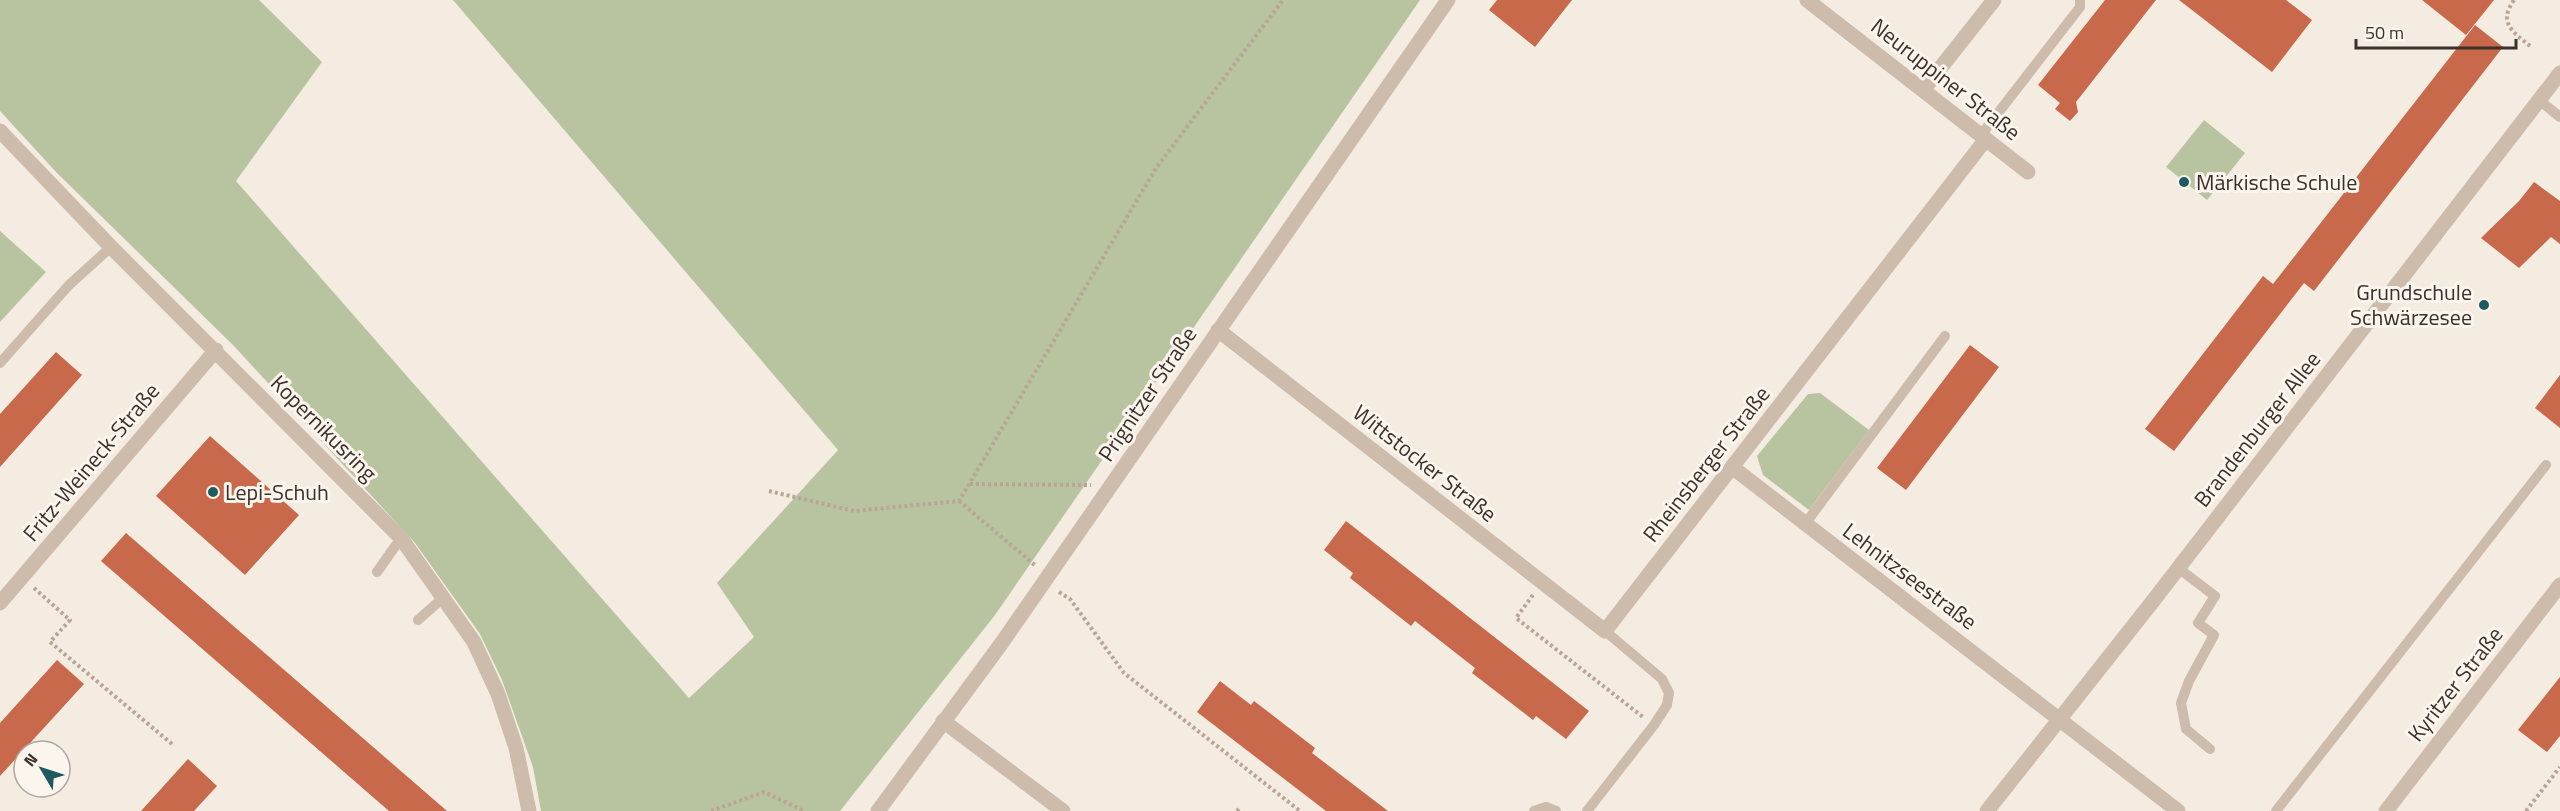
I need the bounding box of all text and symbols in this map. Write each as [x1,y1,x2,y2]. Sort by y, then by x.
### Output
street label: Neuruppiner Straße [1864,10,2028,148]
scale bar [2356,12,2516,50]
text: 50 m [2365,19,2404,46]
place label: Märkische Schule [2196,165,2357,199]
marker: Märkische Schule [2177,175,2191,189]
place label: Grundschule Schwärzesee [2350,275,2472,334]
marker: Grundschule Schwärzesee [2477,298,2491,312]
street label: Prignitzer Straße [1089,320,1205,468]
street label: Brandenburger Allee [2185,344,2329,514]
street label: Kopernikusring [263,367,385,489]
street label: Fritz-Weineck-Straße [14,375,168,549]
street label: Rheinsberger Straße [1634,379,1778,549]
street label: Wittstocker Straße [1346,396,1504,530]
place label: Lepi-Schuh [225,475,329,509]
marker: Lepi-Schuh [206,485,220,499]
street label: Lehnitzseestraße [1836,514,1984,638]
street label: Kyritzer Straße [2399,619,2511,749]
north arrow [12,739,72,799]
text: N [18,748,43,771]

